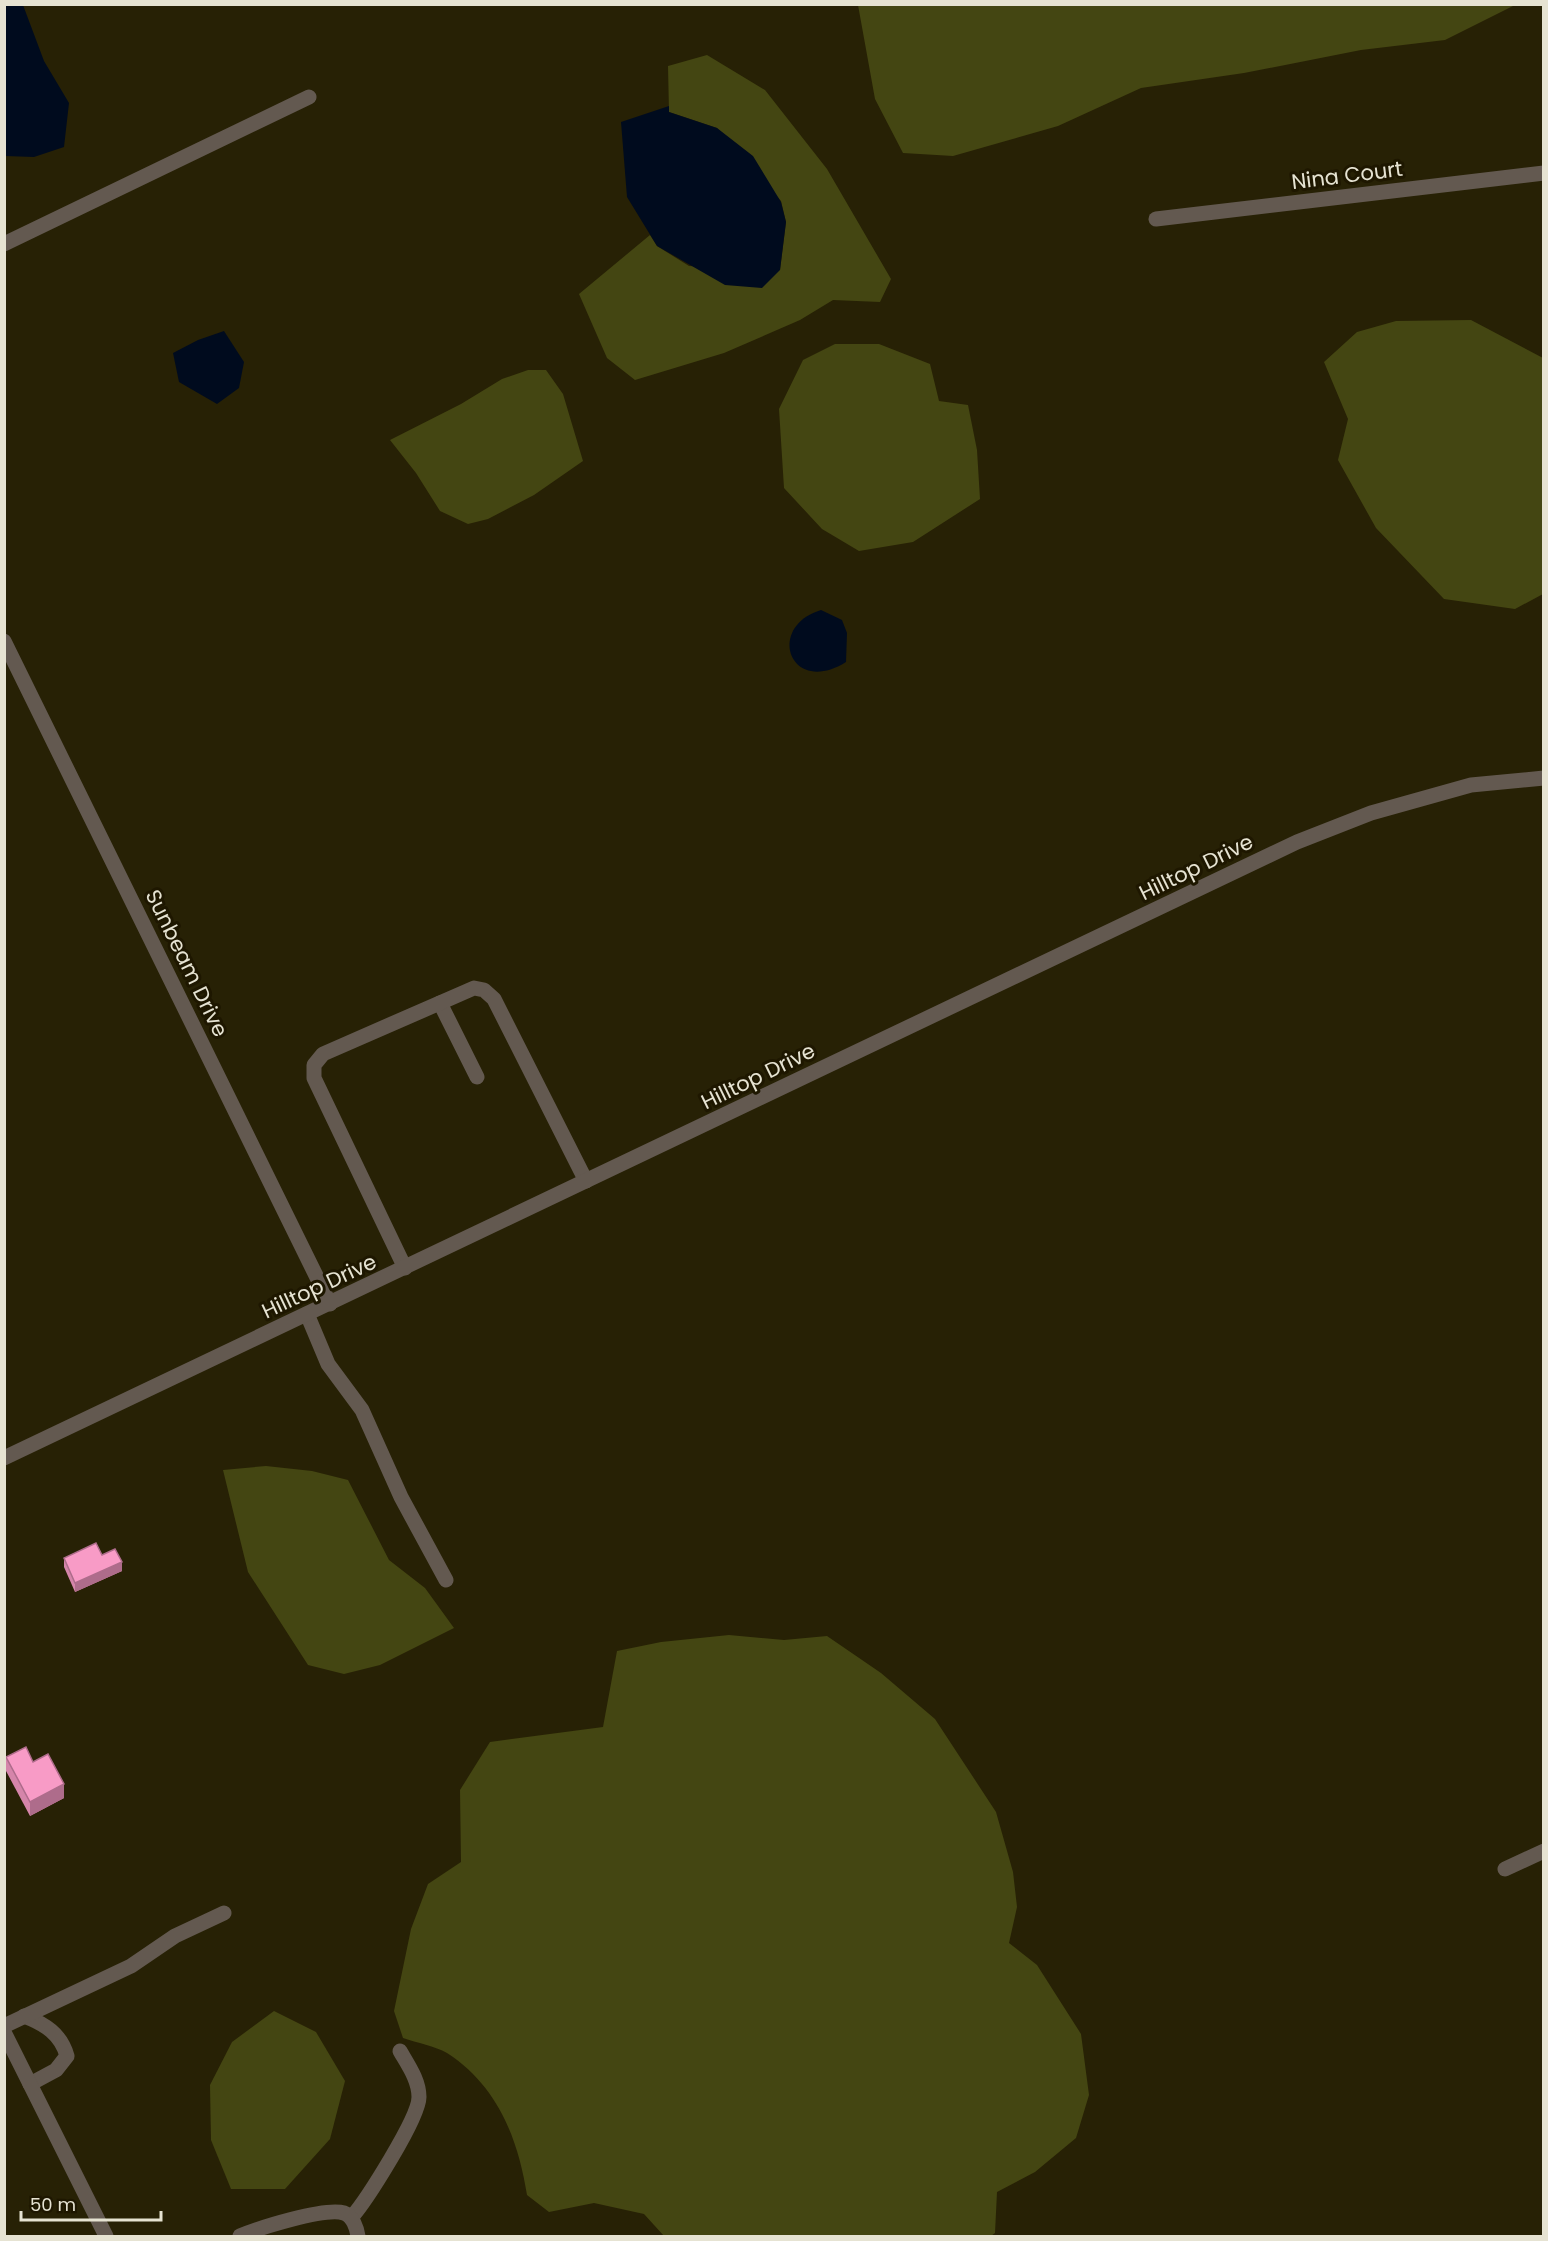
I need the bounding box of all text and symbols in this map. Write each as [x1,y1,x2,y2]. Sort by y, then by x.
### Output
street label: Nina Court [1290,154,1404,196]
street label: Hilltop Drive [1134,827,1258,907]
street label: Sunbeam Drive [139,885,235,1041]
street label: Hilltop Drive [696,1036,820,1116]
street label: Hilltop Drive [257,1247,381,1325]
scale bar [21,2184,160,2222]
text: 50 m [30,2192,76,2217]

